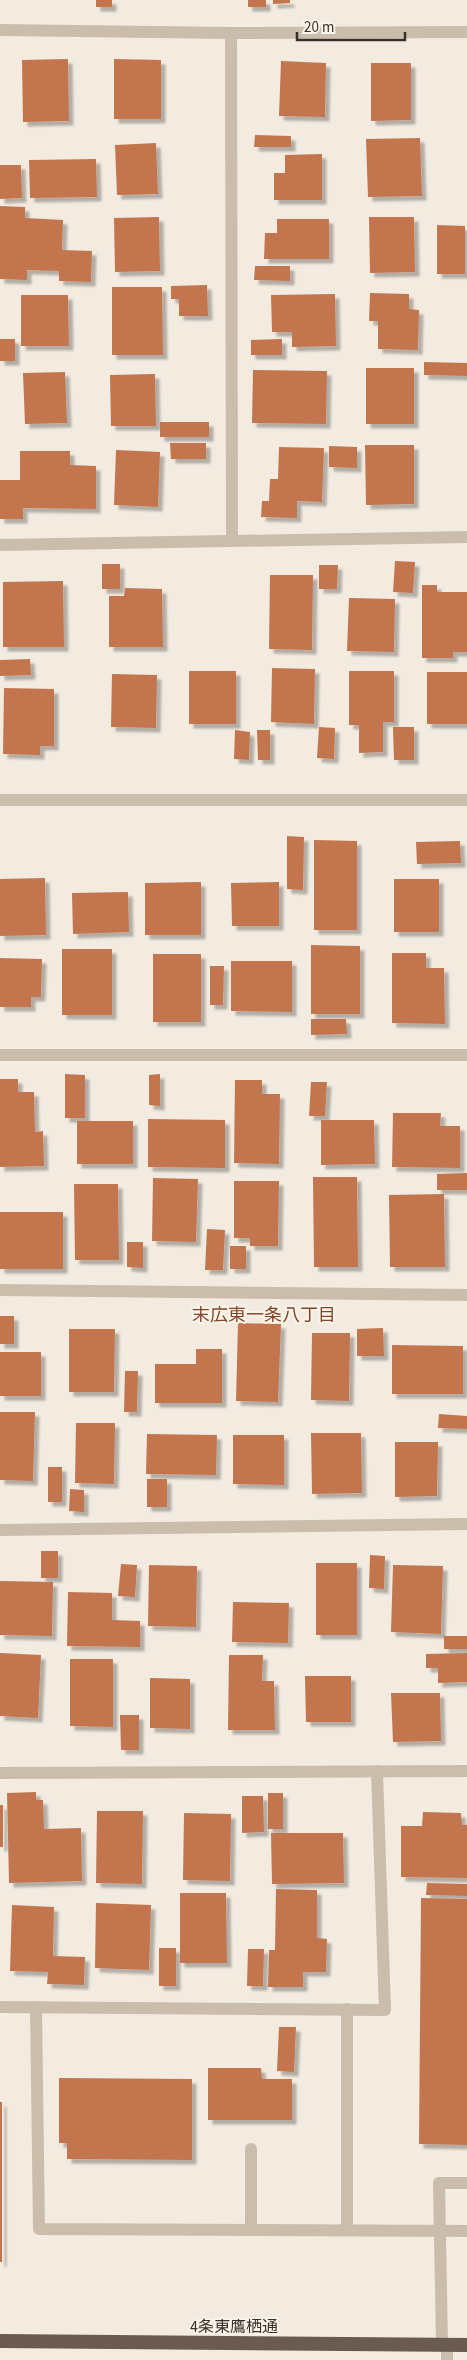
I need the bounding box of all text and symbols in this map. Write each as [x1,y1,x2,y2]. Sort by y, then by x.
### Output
scale bar [297,10,404,42]
text: 20 m [304,17,334,38]
district label: 末広東一条八丁目 [192,1303,336,1328]
street label: 4条東鷹栖通 [190,2316,278,2338]

